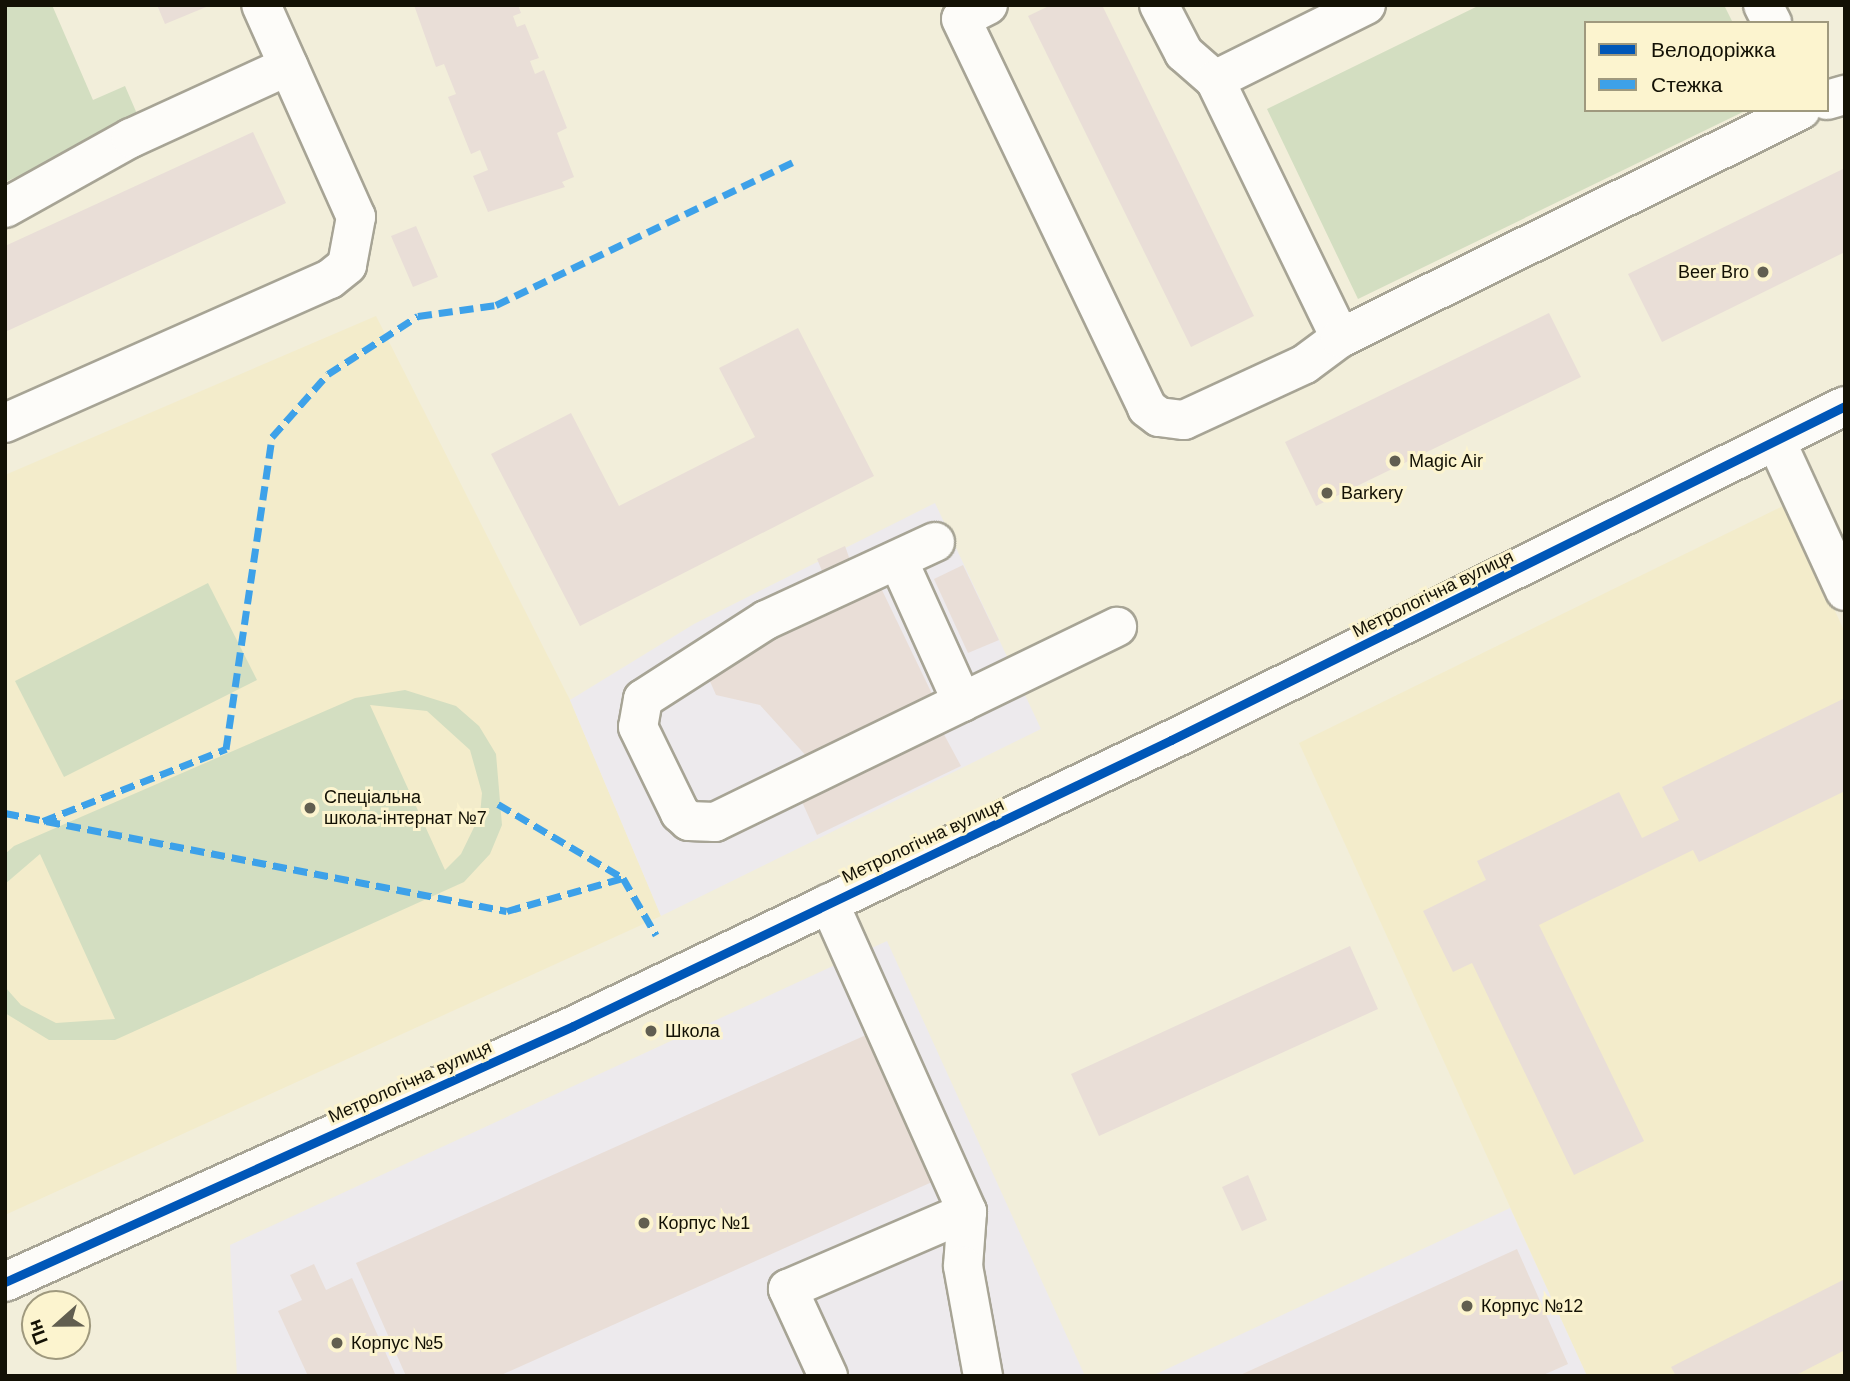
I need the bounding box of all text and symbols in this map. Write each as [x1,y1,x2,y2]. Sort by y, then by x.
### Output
legend [1584,21,1829,112]
text: Велодоріжка [1651,38,1775,61]
text: Стежка [1651,73,1722,96]
place label: Beer Bro [1678,261,1749,283]
marker: Beer Bro [1755,264,1771,280]
place label: Magic Air [1409,450,1484,472]
marker: Magic Air [1387,453,1403,469]
place label: Barkery [1341,482,1403,504]
marker: Barkery [1319,485,1335,501]
street label: Метрологічна вулиця [1349,546,1517,642]
place label: Спеціальна школа-інтернат №7 [324,787,487,830]
street label: Метрологічна вулиця [838,794,1008,888]
marker: Спеціальна школа-інтернат №7 [302,800,318,816]
place label: Школа [665,1020,720,1042]
marker: Школа [643,1023,659,1039]
street label: Метрологічна вулиця [325,1036,495,1128]
place label: Корпус №1 [658,1212,750,1234]
marker: Корпус №1 [636,1215,652,1231]
north arrow [21,1290,91,1360]
place label: Корпус №12 [1481,1295,1583,1317]
marker: Корпус №12 [1459,1298,1475,1314]
text: Пн [23,1316,52,1347]
place label: Корпус №5 [351,1332,443,1354]
marker: Корпус №5 [329,1335,345,1351]

